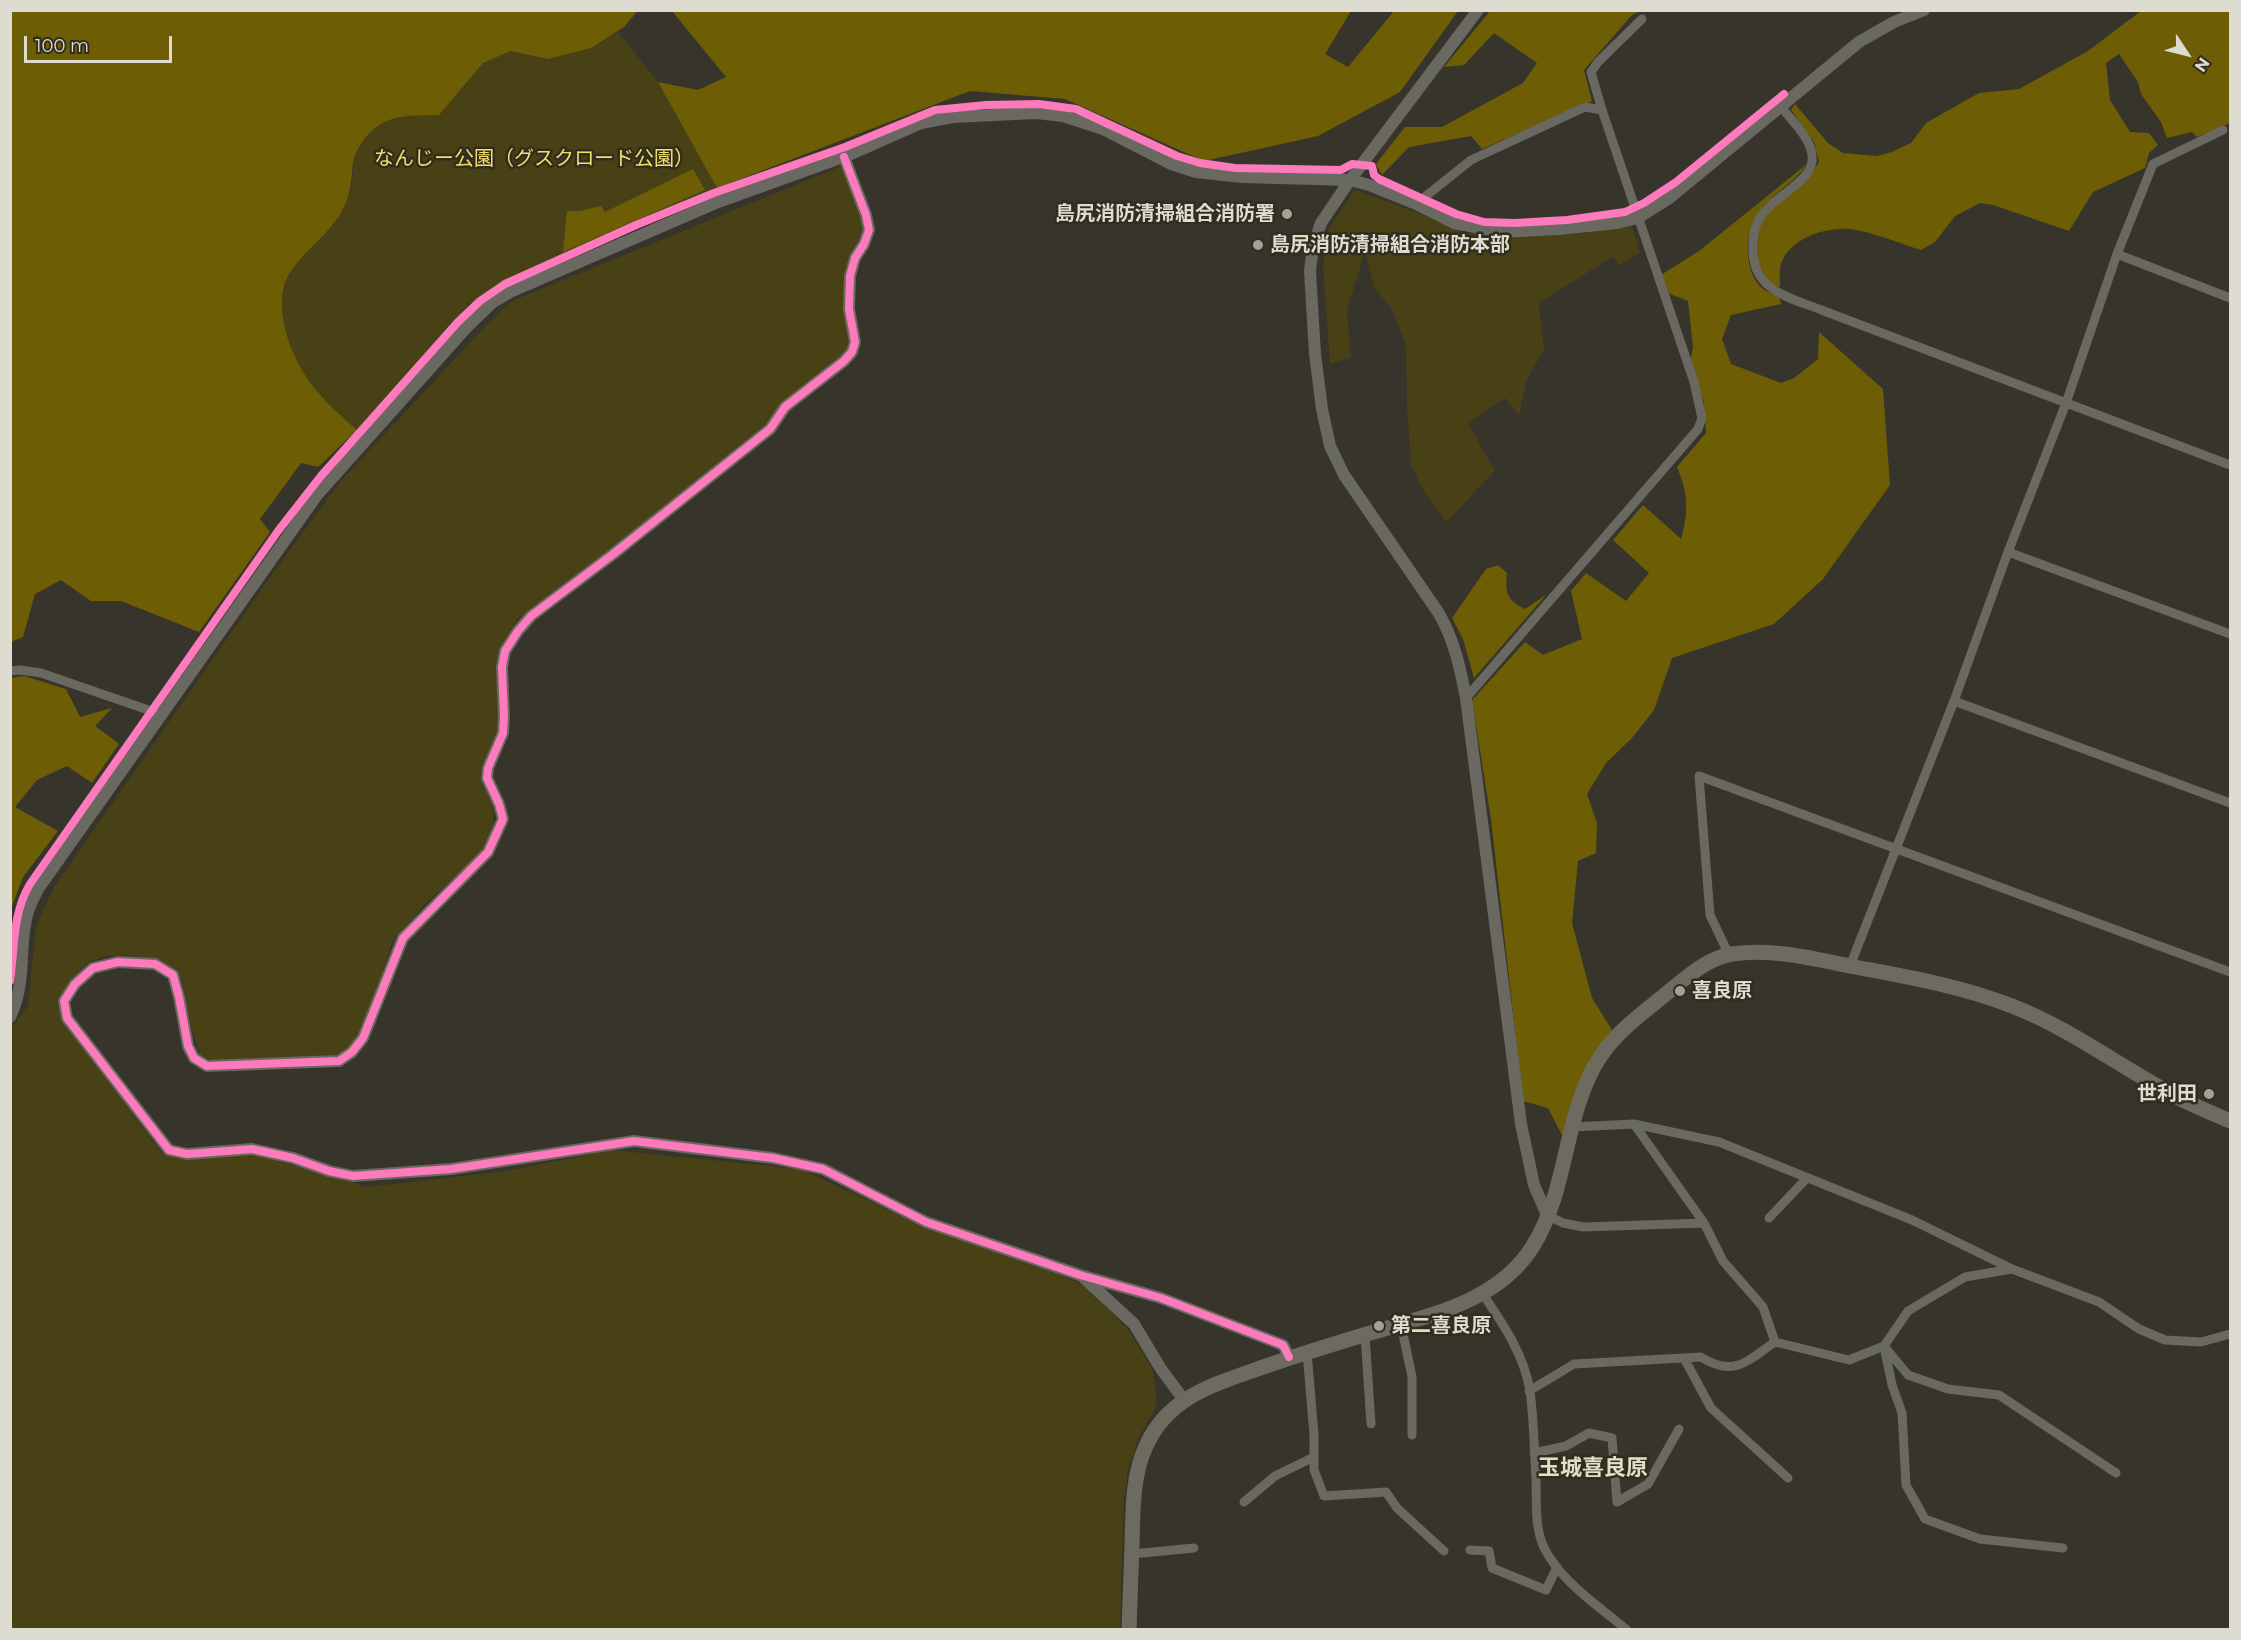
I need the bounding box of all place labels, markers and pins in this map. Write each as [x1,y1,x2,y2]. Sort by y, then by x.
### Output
place label: 島尻消防清掃組合消防署 [1055,202,1275,226]
marker: 島尻消防清掃組合消防署 [1280,207,1294,221]
place label: 島尻消防清掃組合消防本部 [1270,233,1510,257]
marker: 島尻消防清掃組合消防本部 [1251,238,1265,252]
place label: 喜良原 [1692,979,1752,1003]
marker: 喜良原 [1673,984,1687,998]
place label: 世利田 [2137,1082,2197,1106]
marker: 世利田 [2202,1087,2216,1101]
place label: 第二喜良原 [1391,1314,1491,1338]
marker: 第二喜良原 [1372,1319,1386,1333]

